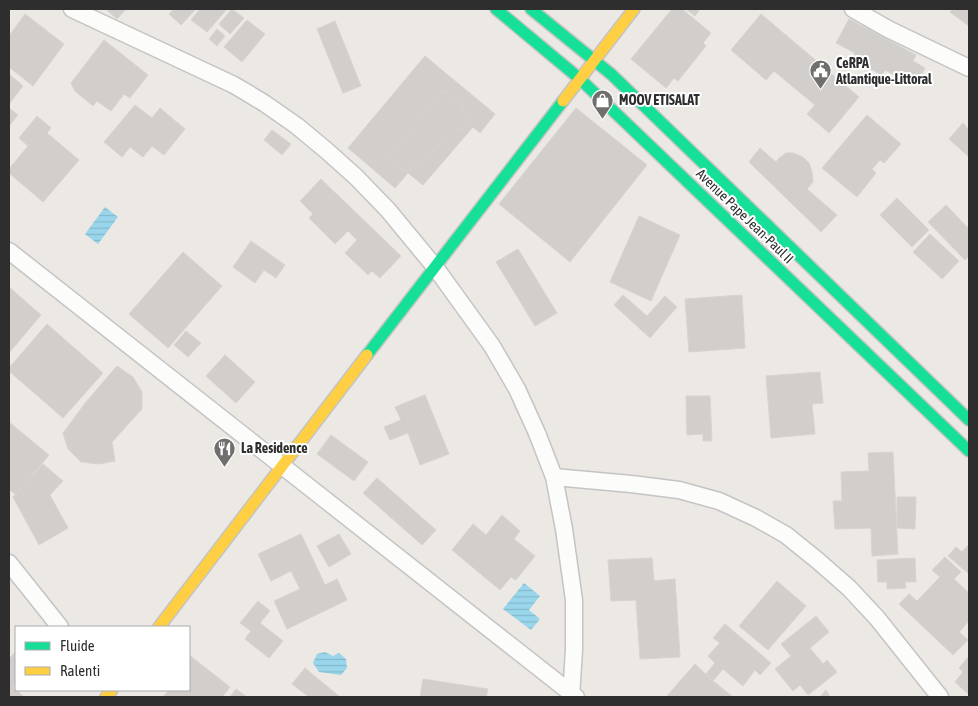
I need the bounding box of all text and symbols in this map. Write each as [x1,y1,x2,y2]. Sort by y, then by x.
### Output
place label: CeRPA Atlantique-Littoral [835,55,932,87]
public building icon: CeRPA Atlantique-Littoral [808,59,832,90]
shop icon: MOOV ETISALAT [591,88,615,119]
place label: MOOV ETISALAT [619,92,701,108]
street label: Avenue Pape Jean-Paul II [693,165,797,267]
restaurant icon: La Residence [213,436,237,467]
place label: La Residence [241,440,308,456]
legend [15,626,190,691]
text: Fluide [60,637,95,654]
text: Ralenti [60,662,100,679]

